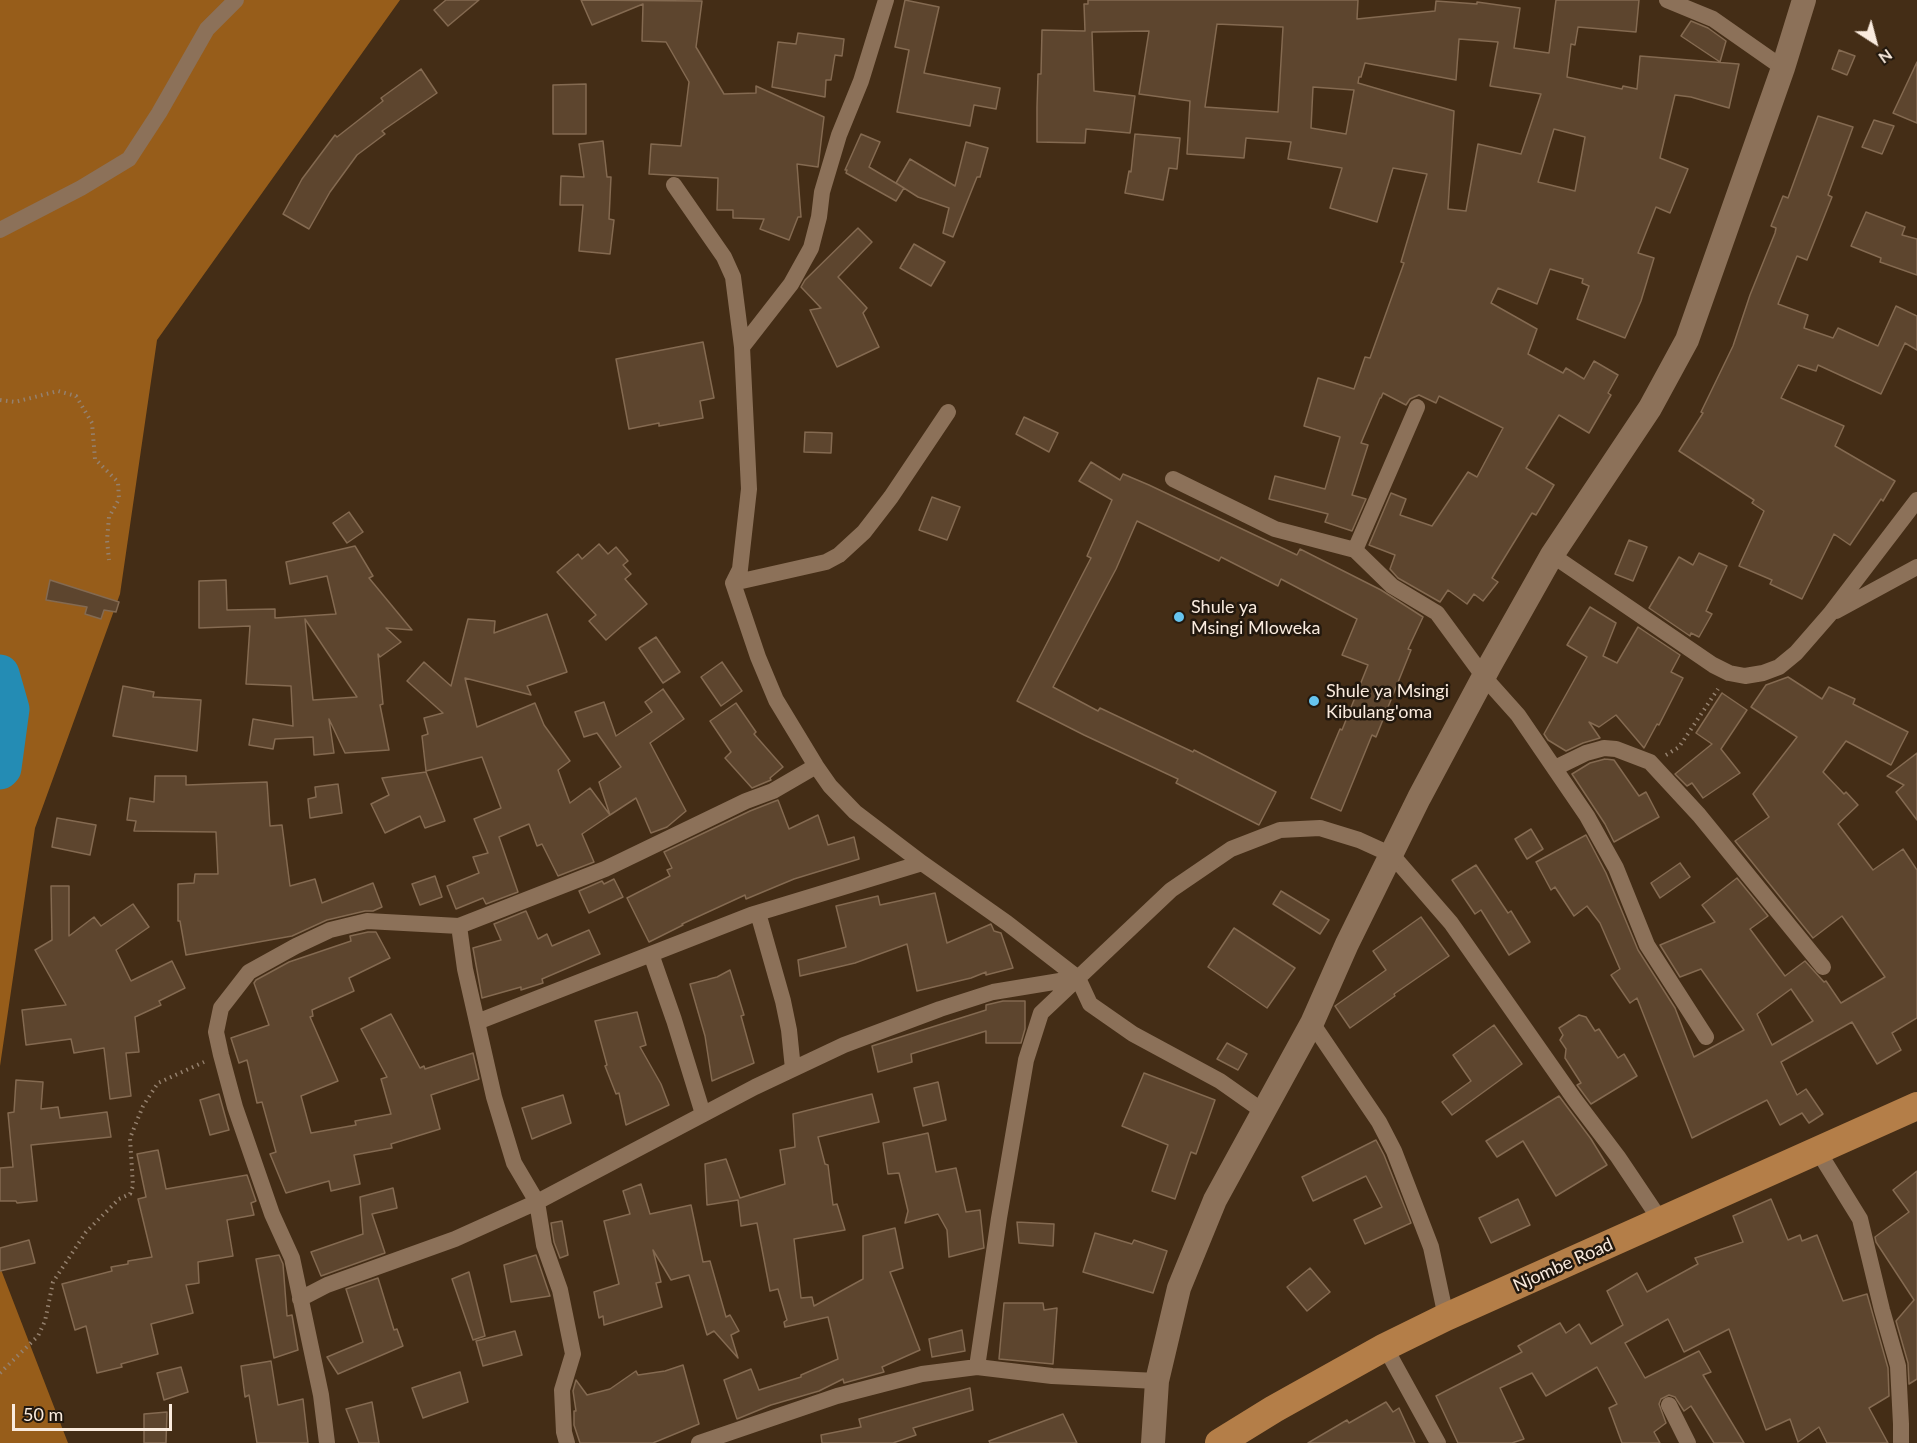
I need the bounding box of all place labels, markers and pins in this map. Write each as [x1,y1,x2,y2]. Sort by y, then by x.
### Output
place label: Shule ya Msingi Mloweka [1191,596,1320,638]
marker: Shule ya Msingi Mloweka [1172,610,1186,624]
place label: Shule ya Msingi Kibulang'oma [1326,680,1449,722]
marker: Shule ya Msingi Kibulang'oma [1307,694,1321,708]

